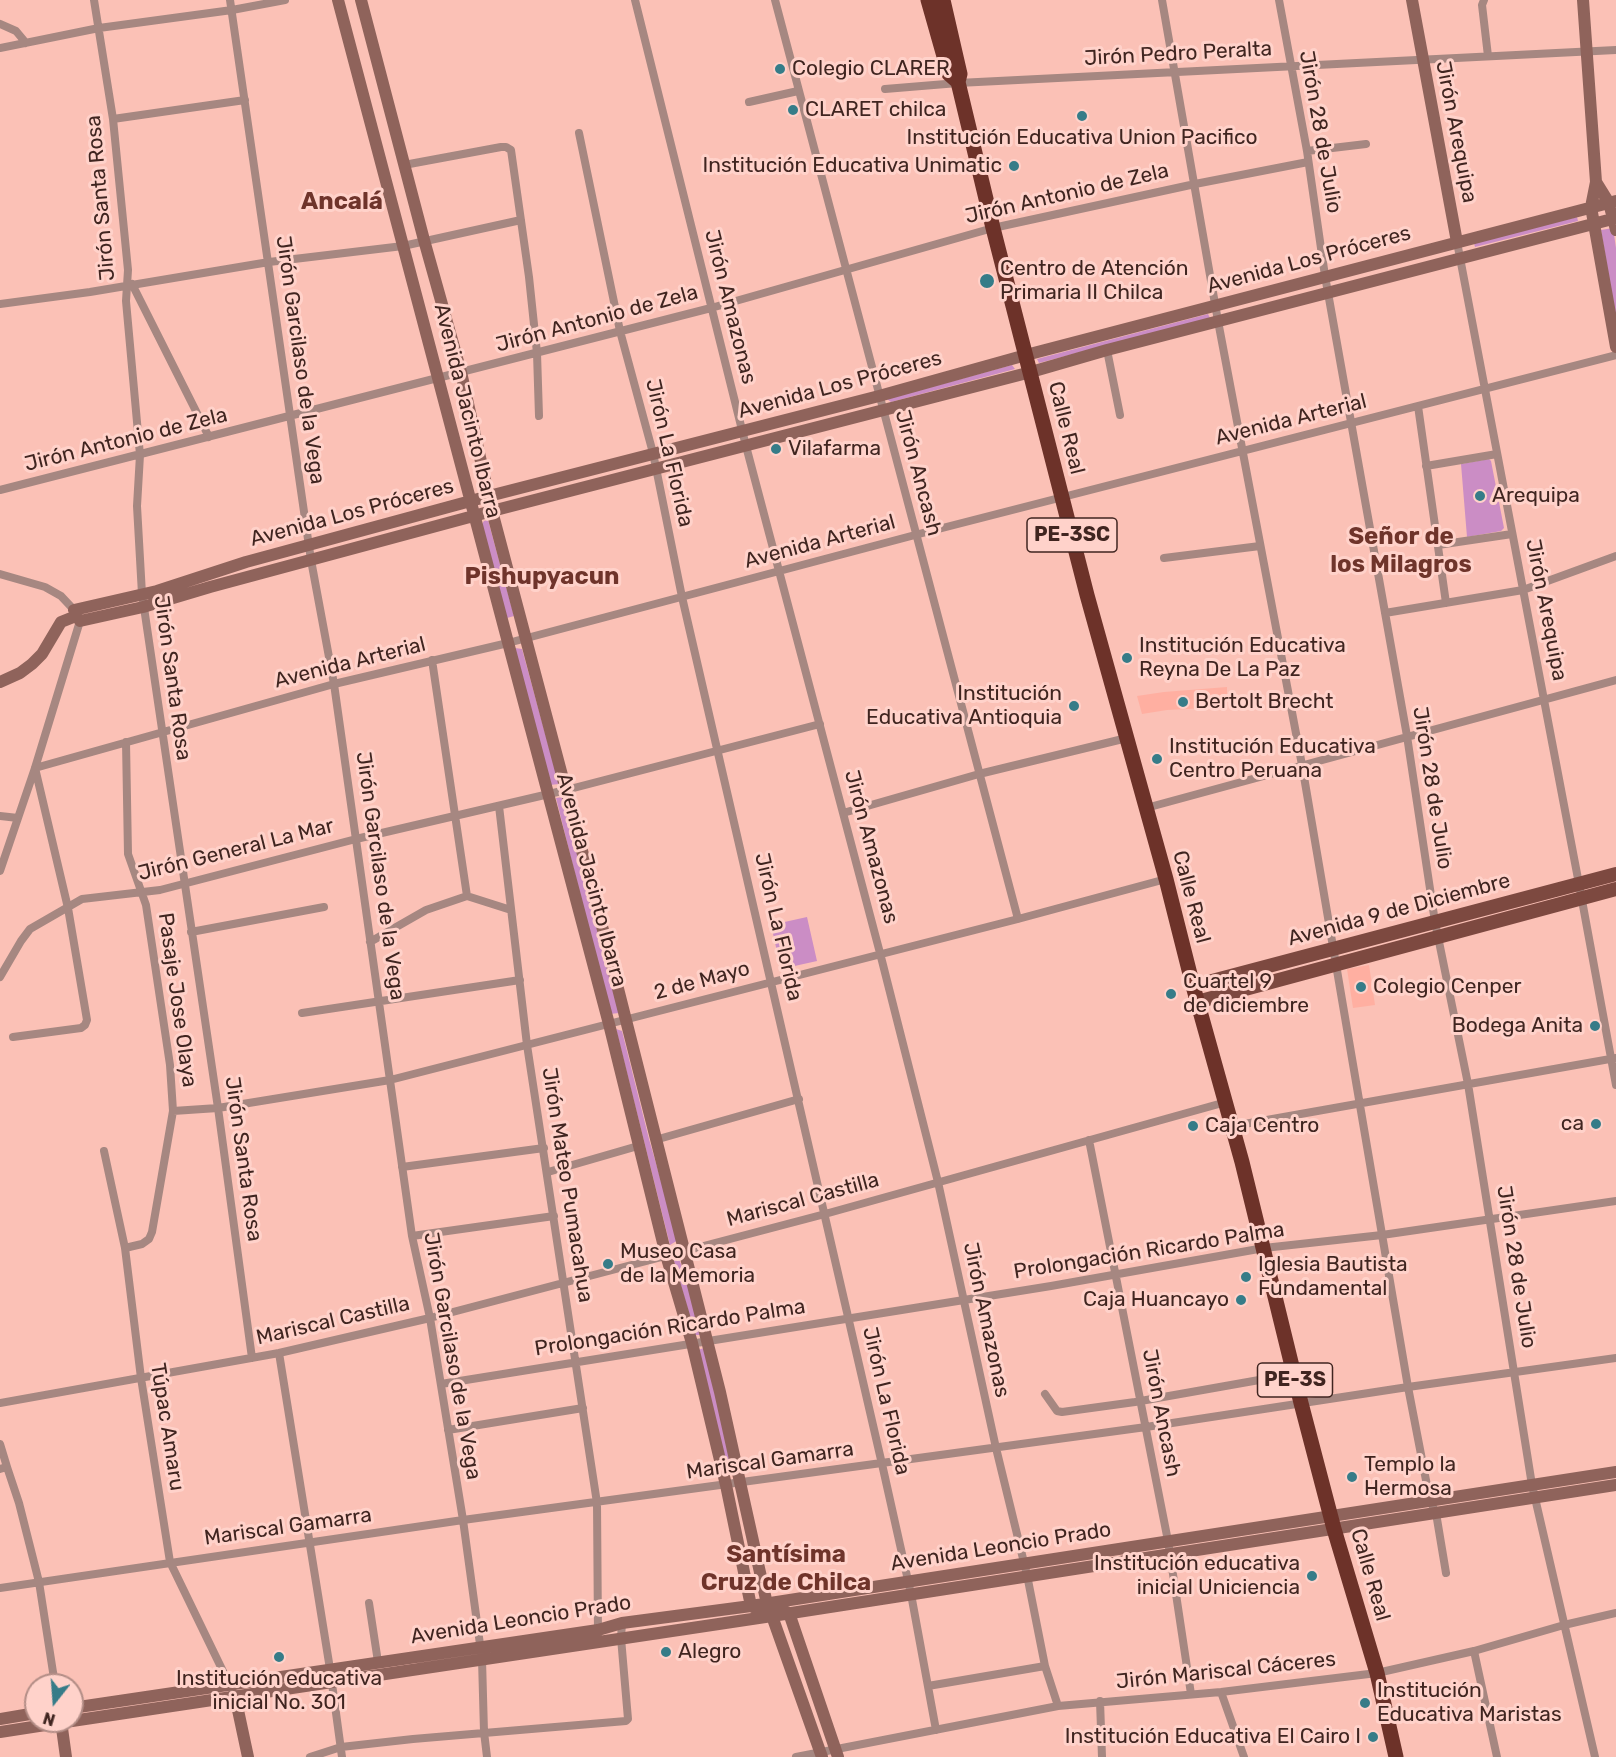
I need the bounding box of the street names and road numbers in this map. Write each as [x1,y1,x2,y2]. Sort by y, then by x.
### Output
street label: Jirón Pedro Peralta [1083,36,1273,72]
street label: Jirón 28 de Julio [1293,49,1347,215]
street label: Jirón Arequipa [1430,59,1482,205]
street label: Jirón Santa Rosa [81,114,121,282]
street label: Jirón Antonio de Zela [963,158,1171,230]
street label: Avenida Los Próceres [1204,221,1414,299]
street label: Jirón Amazonas [699,227,761,387]
street label: Jirón Garcilaso de la Vega [270,234,330,486]
street label: Jirón Antonio de Zela [493,280,701,358]
street label: Avenida Jacinto Ibarra [428,301,506,521]
street label: Avenida Los Próceres [735,346,945,424]
street label: Jirón La Florida [640,376,698,530]
street label: Calle Real [1042,379,1090,477]
street label: Avenida Arterial [1213,389,1369,451]
street label: Jirón Antonio de Zela [22,403,230,477]
street label: Jirón Ancash [889,407,947,539]
street label: Avenida Los Próceres [247,474,457,552]
street label: Avenida Arterial [742,510,898,574]
road number: PE-3SC [1027,518,1117,552]
street label: Jirón Arequipa [1520,537,1572,683]
street label: Jirón Santa Rosa [148,594,196,762]
street label: Avenida Arterial [272,632,428,694]
street label: Jirón 28 de Julio [1407,705,1457,871]
street label: Jirón Garcilaso de la Vega [350,750,410,1002]
street label: Jirón Amazonas [838,767,904,927]
street label: Avenida Jacinto Ibarra [550,770,632,990]
street label: Jirón General La Mar [135,813,337,887]
street label: Calle Real [1167,848,1215,946]
street label: Jirón La Florida [749,850,807,1004]
street label: Avenida 9 de Diciembre [1285,868,1513,952]
street label: Pasaje Jose Olaya [152,911,202,1089]
street label: 2 de Mayo [651,956,753,1006]
street label: Jirón Mateo Pumacahua [536,1065,598,1305]
street label: Jirón Santa Rosa [219,1075,267,1243]
street label: Mariscal Castilla [724,1168,882,1232]
street label: Jirón 28 de Julio [1491,1184,1541,1350]
street label: Prolongación Ricardo Palma [1012,1217,1286,1285]
street label: Jirón Garcilaso de la Vega [418,1230,486,1482]
street label: Jirón Amazonas [957,1240,1015,1400]
street label: Mariscal Castilla [254,1291,412,1351]
street label: Prolongación Ricardo Palma [533,1294,807,1362]
street label: Jirón La Florida [857,1324,915,1478]
street label: Jirón Ancash [1136,1347,1186,1479]
street label: Túpac Amaru [144,1361,190,1493]
road number: PE-3S [1258,1363,1332,1397]
street label: Mariscal Gamarra [685,1437,855,1485]
street label: Mariscal Gamarra [203,1503,373,1551]
street label: Avenida Leoncio Prado [889,1517,1113,1577]
street label: Calle Real [1345,1526,1395,1624]
street label: Avenida Leoncio Prado [409,1590,633,1650]
street label: Jirón Mariscal Cáceres [1115,1647,1337,1695]

